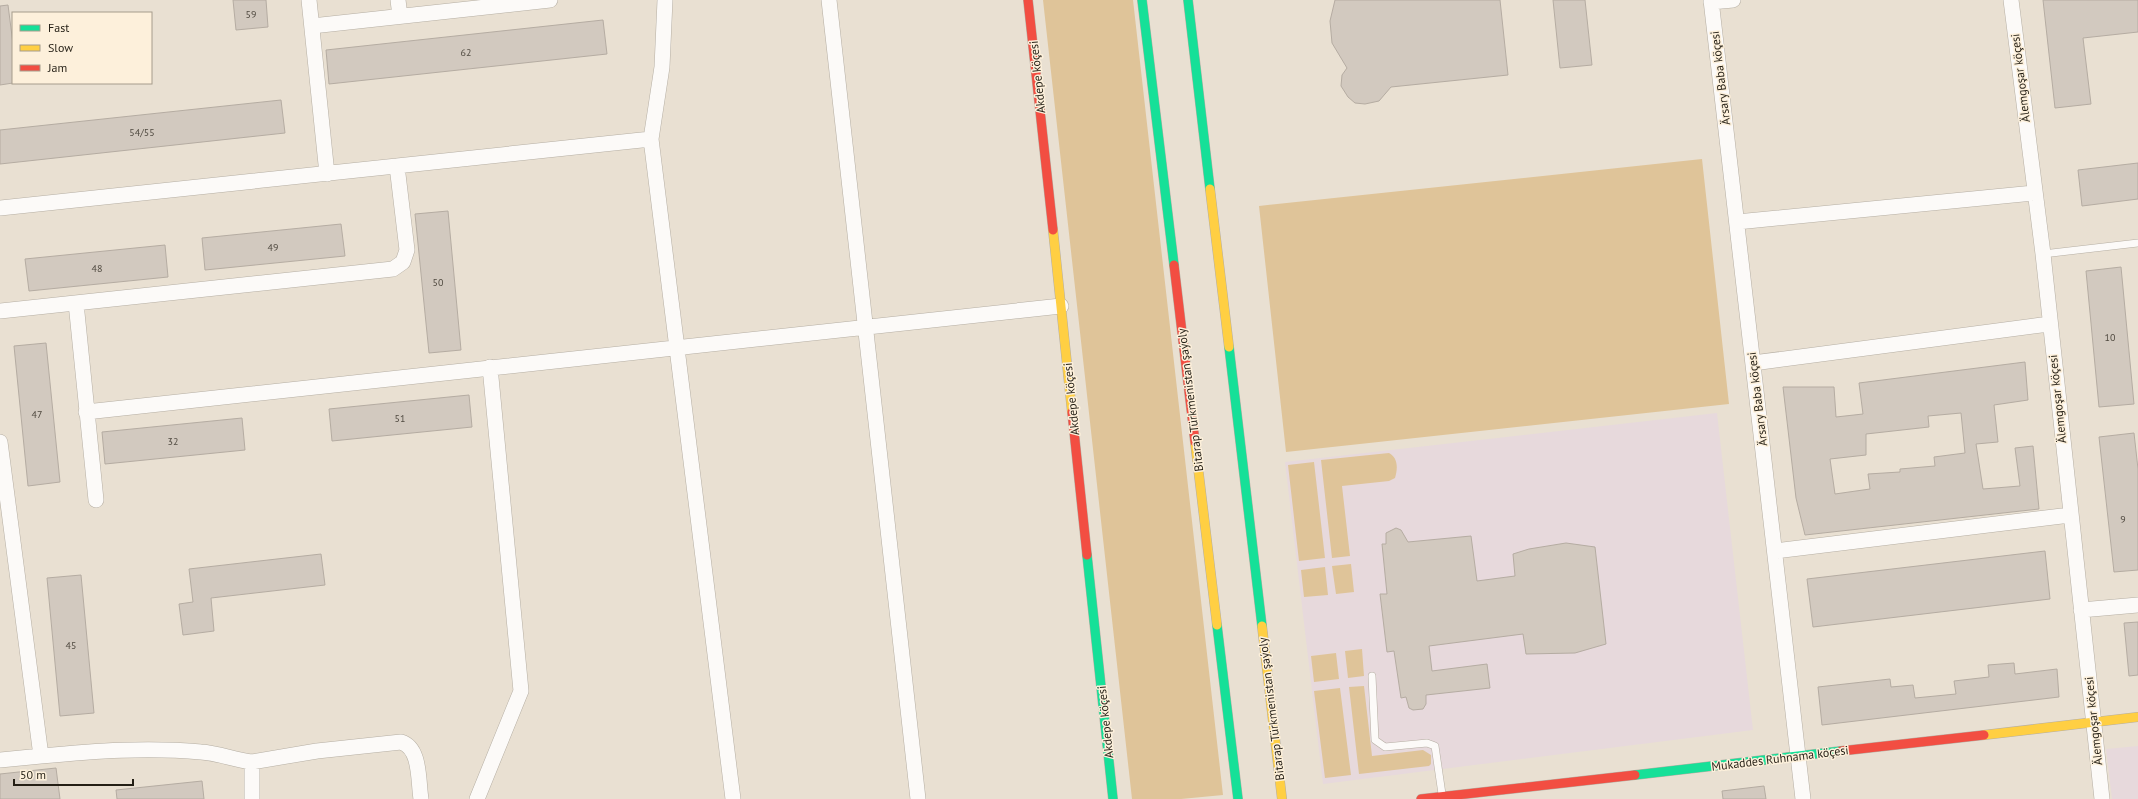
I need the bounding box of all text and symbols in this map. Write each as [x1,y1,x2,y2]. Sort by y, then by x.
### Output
house number: 59 [246,8,256,21]
legend [12,12,152,84]
text: Fast [48,20,69,35]
street label: Ärsary Baba köçesi [1707,30,1733,126]
street label: Älemgoşar köçesi [2007,33,2033,123]
text: Slow [48,40,73,55]
street label: Akdepe köçesi [1026,40,1048,114]
house number: 62 [461,46,471,59]
text: Jam [47,60,67,75]
house number: 54/55 [129,126,155,139]
house number: 49 [268,241,278,254]
house number: 48 [92,262,102,275]
house number: 50 [433,276,444,289]
street label: Bitarap Türkmenistan şaýoly [1174,327,1206,472]
house number: 10 [2105,331,2116,344]
street label: Ärsary Baba köçesi [1744,351,1770,447]
street label: Älemgoşar köçesi [2045,354,2069,444]
street label: Akdepe köçesi [1060,362,1082,436]
house number: 47 [32,408,42,421]
house number: 51 [395,412,405,425]
house number: 32 [168,435,178,448]
house number: 9 [2120,513,2126,526]
street label: Bitarap Türkmenistan şaýoly [1255,636,1287,781]
house number: 45 [66,639,76,652]
street label: Älemgoşar köçesi [2081,676,2105,766]
street label: Akdepe köçesi [1094,685,1116,759]
street label: Mukaddes Ruhnama köçesi [1711,742,1849,774]
scale bar [14,761,133,787]
text: 50 m [20,767,46,782]

